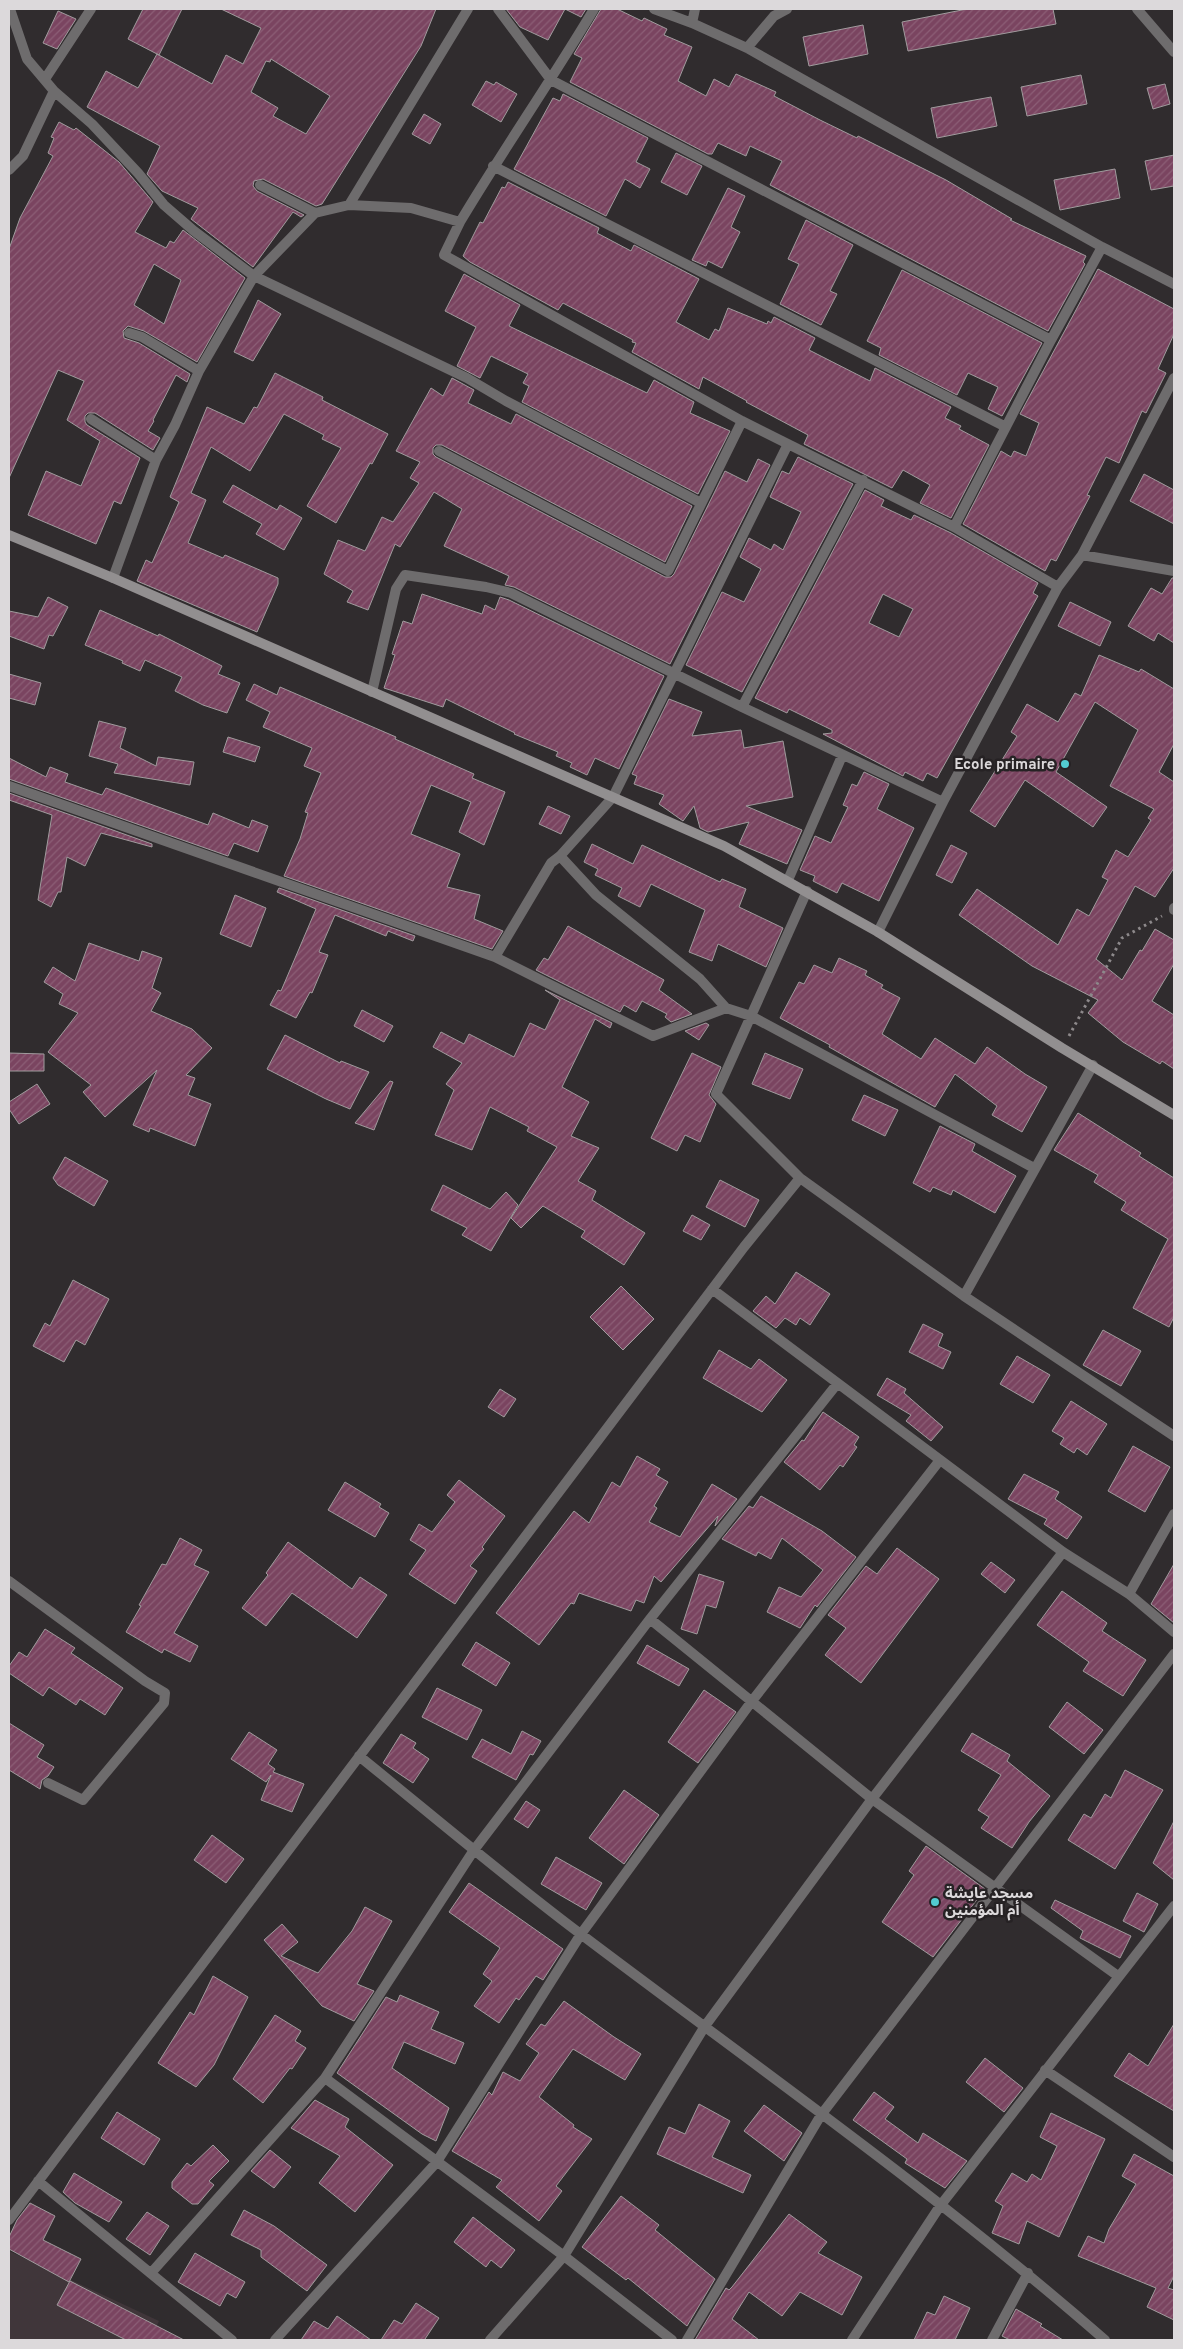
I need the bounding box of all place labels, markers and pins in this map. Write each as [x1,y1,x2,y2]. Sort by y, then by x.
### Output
place label: Ecole primaire [954,756,1055,775]
marker: Ecole primaire [1059,758,1071,770]
place label: مسجد عايشة أم المؤمنين [945,1885,1033,1921]
marker: مسجد عايشة أم المؤمنين [929,1896,941,1908]

